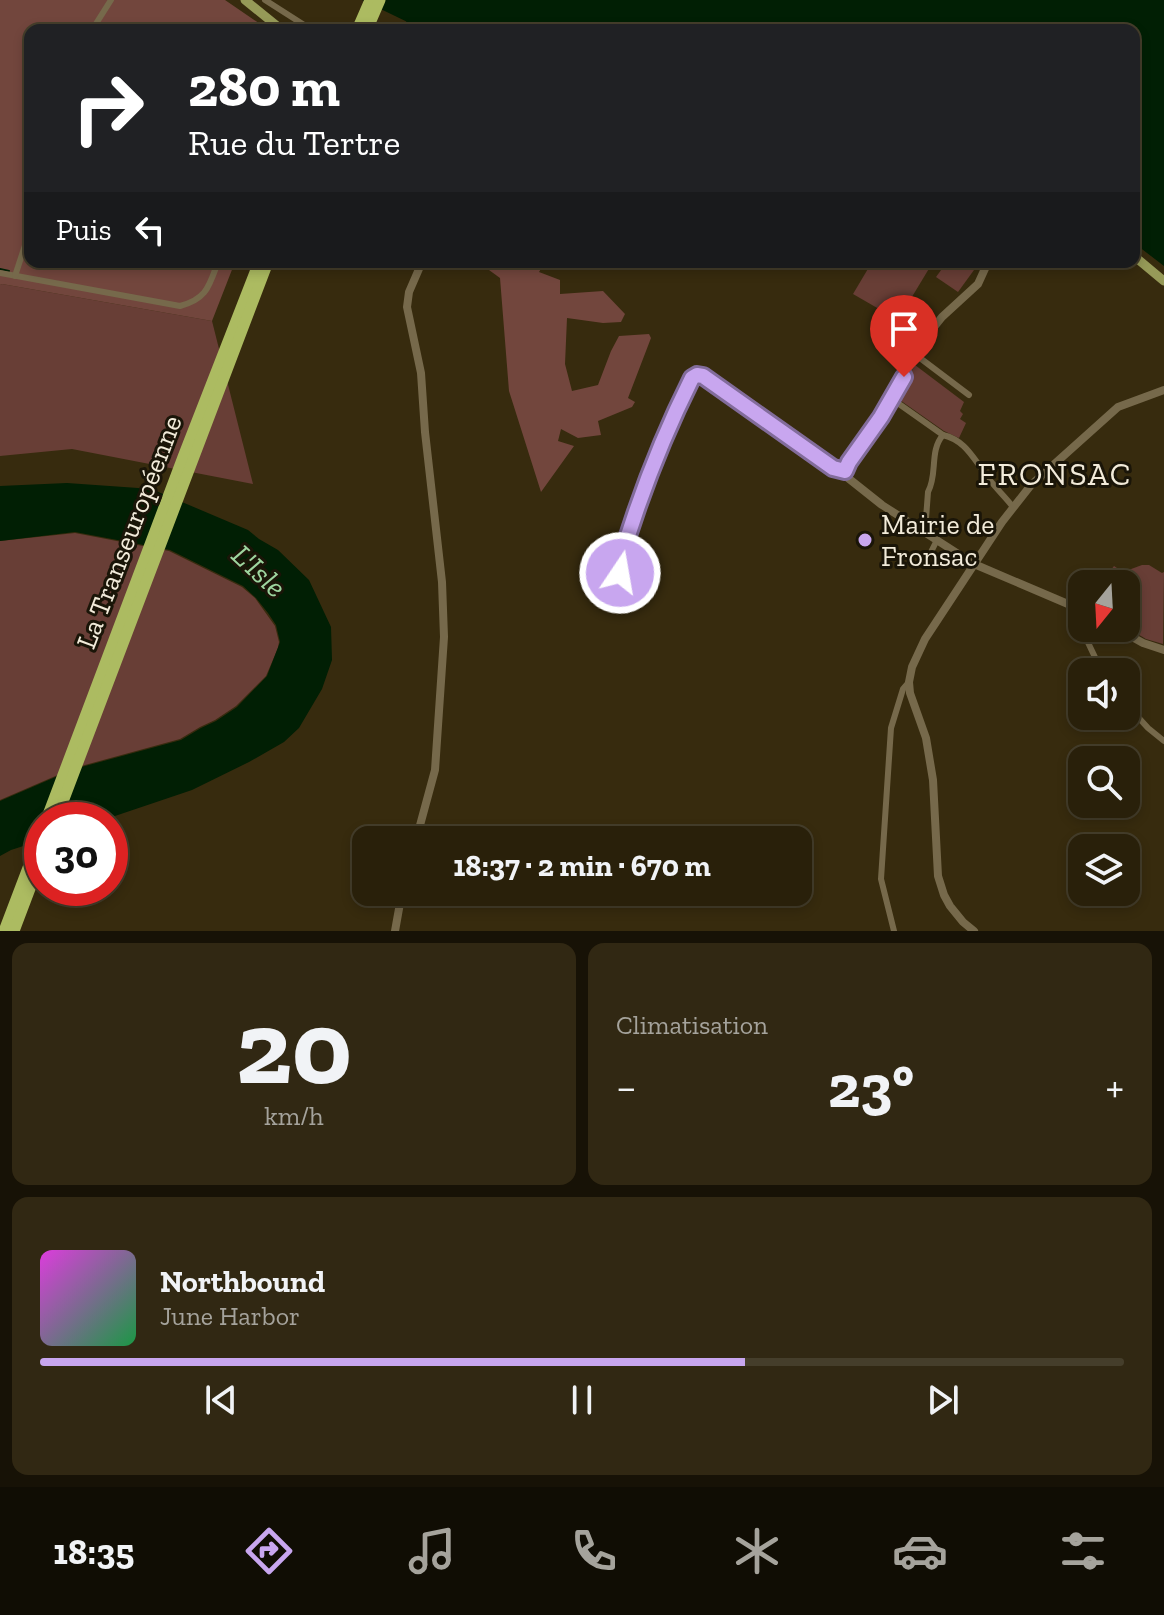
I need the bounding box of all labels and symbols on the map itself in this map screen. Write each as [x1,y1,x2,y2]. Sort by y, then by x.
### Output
pin [870,295,938,377]
street label: La Transeuropéenne [69,411,189,653]
district label: FRONSAC [978,455,1132,493]
place label: Mairie de Fronsac [881,508,994,573]
position arrow [578,531,662,615]
marker: Mairie de Fronsac [856,531,874,549]
water label: L'Isle [224,537,294,605]
north arrow [1068,570,1140,642]
speed limit sign: 30 [24,802,128,906]

